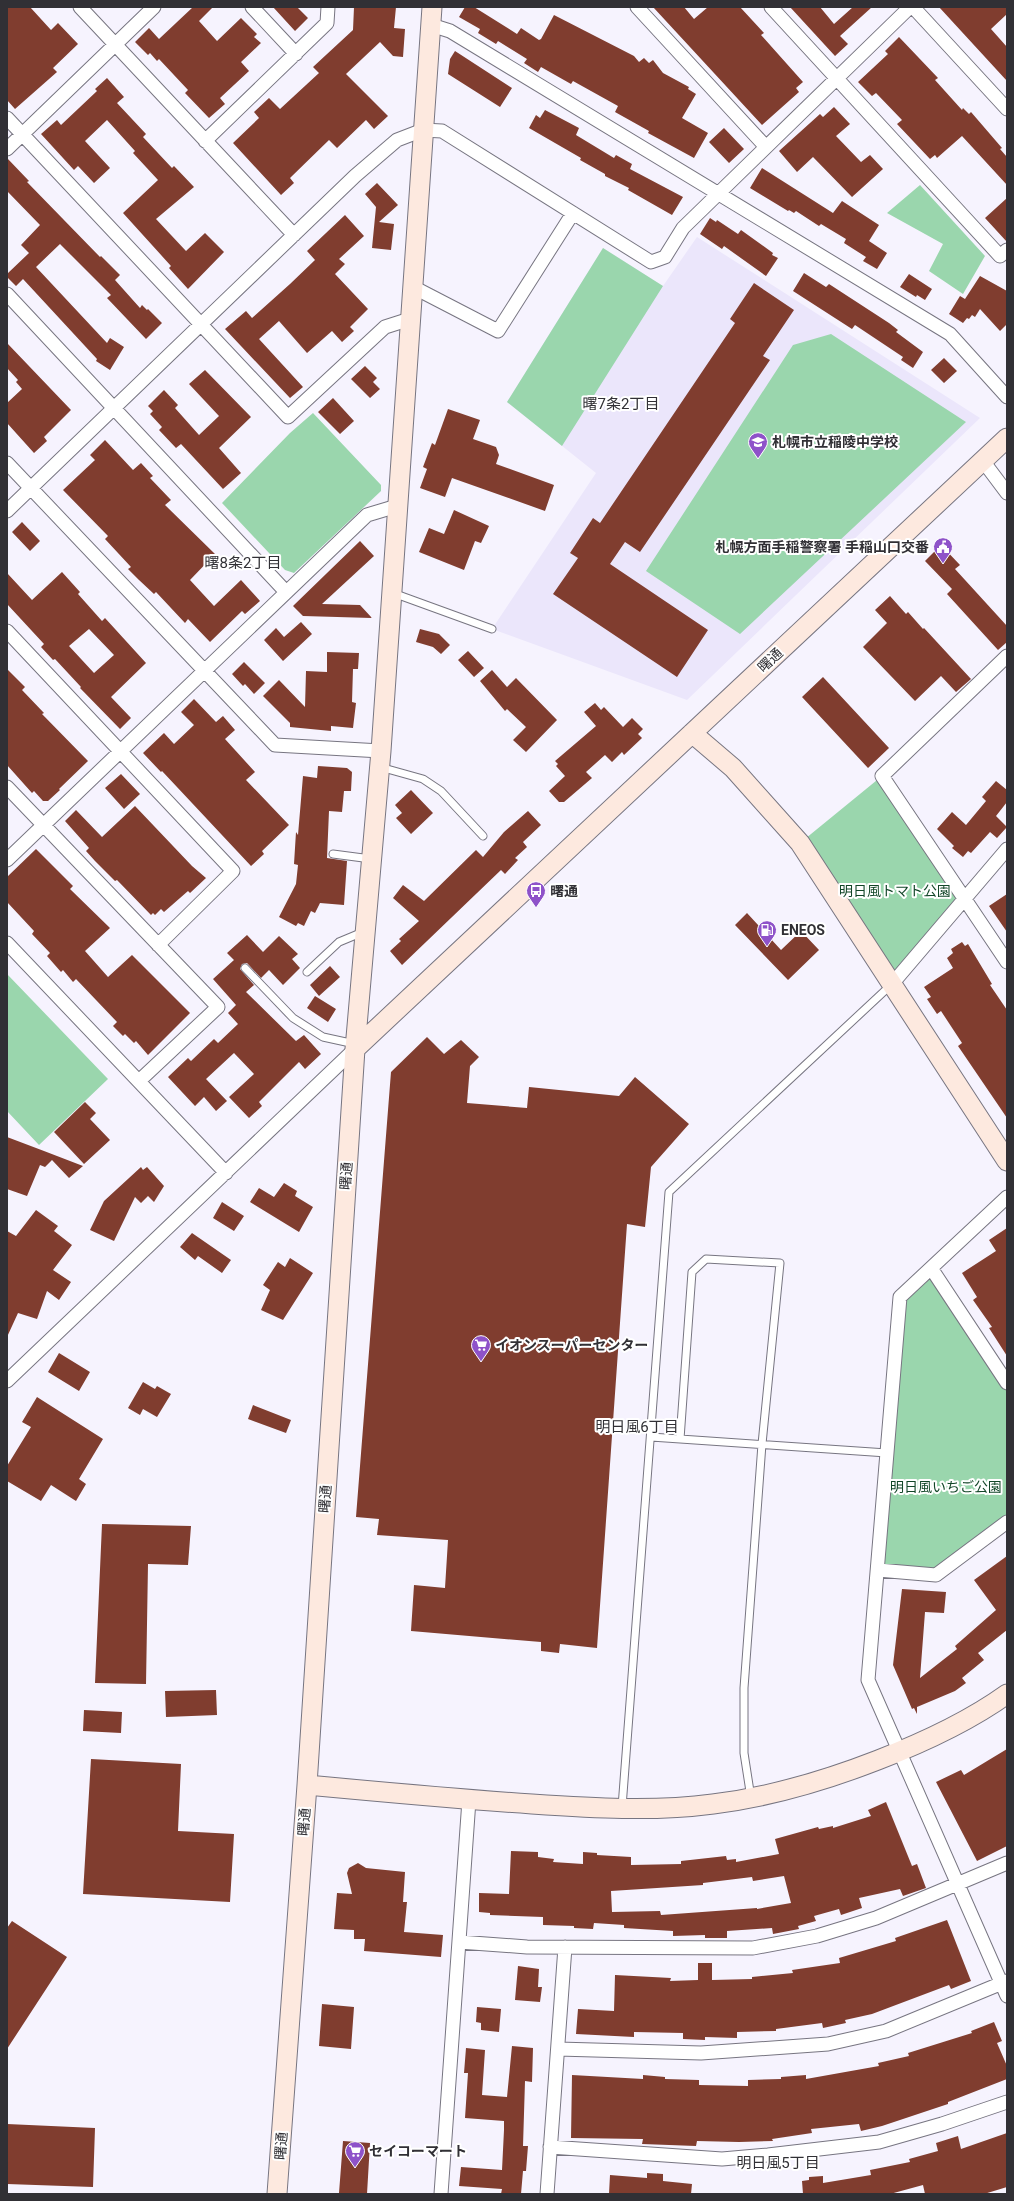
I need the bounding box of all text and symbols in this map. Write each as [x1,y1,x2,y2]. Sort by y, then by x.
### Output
district label: 曙7条2丁目 [583,395,659,413]
school or university icon: 札幌市立稲陵中学校 [747,431,769,459]
place label: 札幌市立稲陵中学校 [772,434,898,450]
public building icon: 札幌方面手稲警察署 手稲山口交番 [932,536,954,564]
place label: 札幌方面手稲警察署 手稲山口交番 [716,539,929,555]
district label: 曙8条2丁目 [205,554,281,572]
street label: 曙通 [754,645,786,675]
bus stop icon: 曙通 [525,880,547,908]
place label: 曙通 [550,883,578,899]
park label: 明日風トマト公園 [839,883,951,899]
fuel station icon: ENEOS [756,919,778,947]
place label: ENEOS [781,922,825,938]
street label: 曙通 [337,1161,355,1191]
supermarket icon: イオンスーパーセンター [470,1334,492,1362]
place label: イオンスーパーセンター [495,1337,649,1353]
district label: 明日風6丁目 [595,1418,679,1436]
park label: 明日風いちご公園 [890,1479,1002,1495]
street label: 曙通 [316,1484,334,1514]
street label: 曙通 [295,1807,313,1837]
street label: 曙通 [272,2131,290,2161]
supermarket icon: セイコーマート [344,2140,366,2168]
place label: セイコーマート [369,2143,467,2159]
district label: 明日風5丁目 [736,2154,820,2172]

